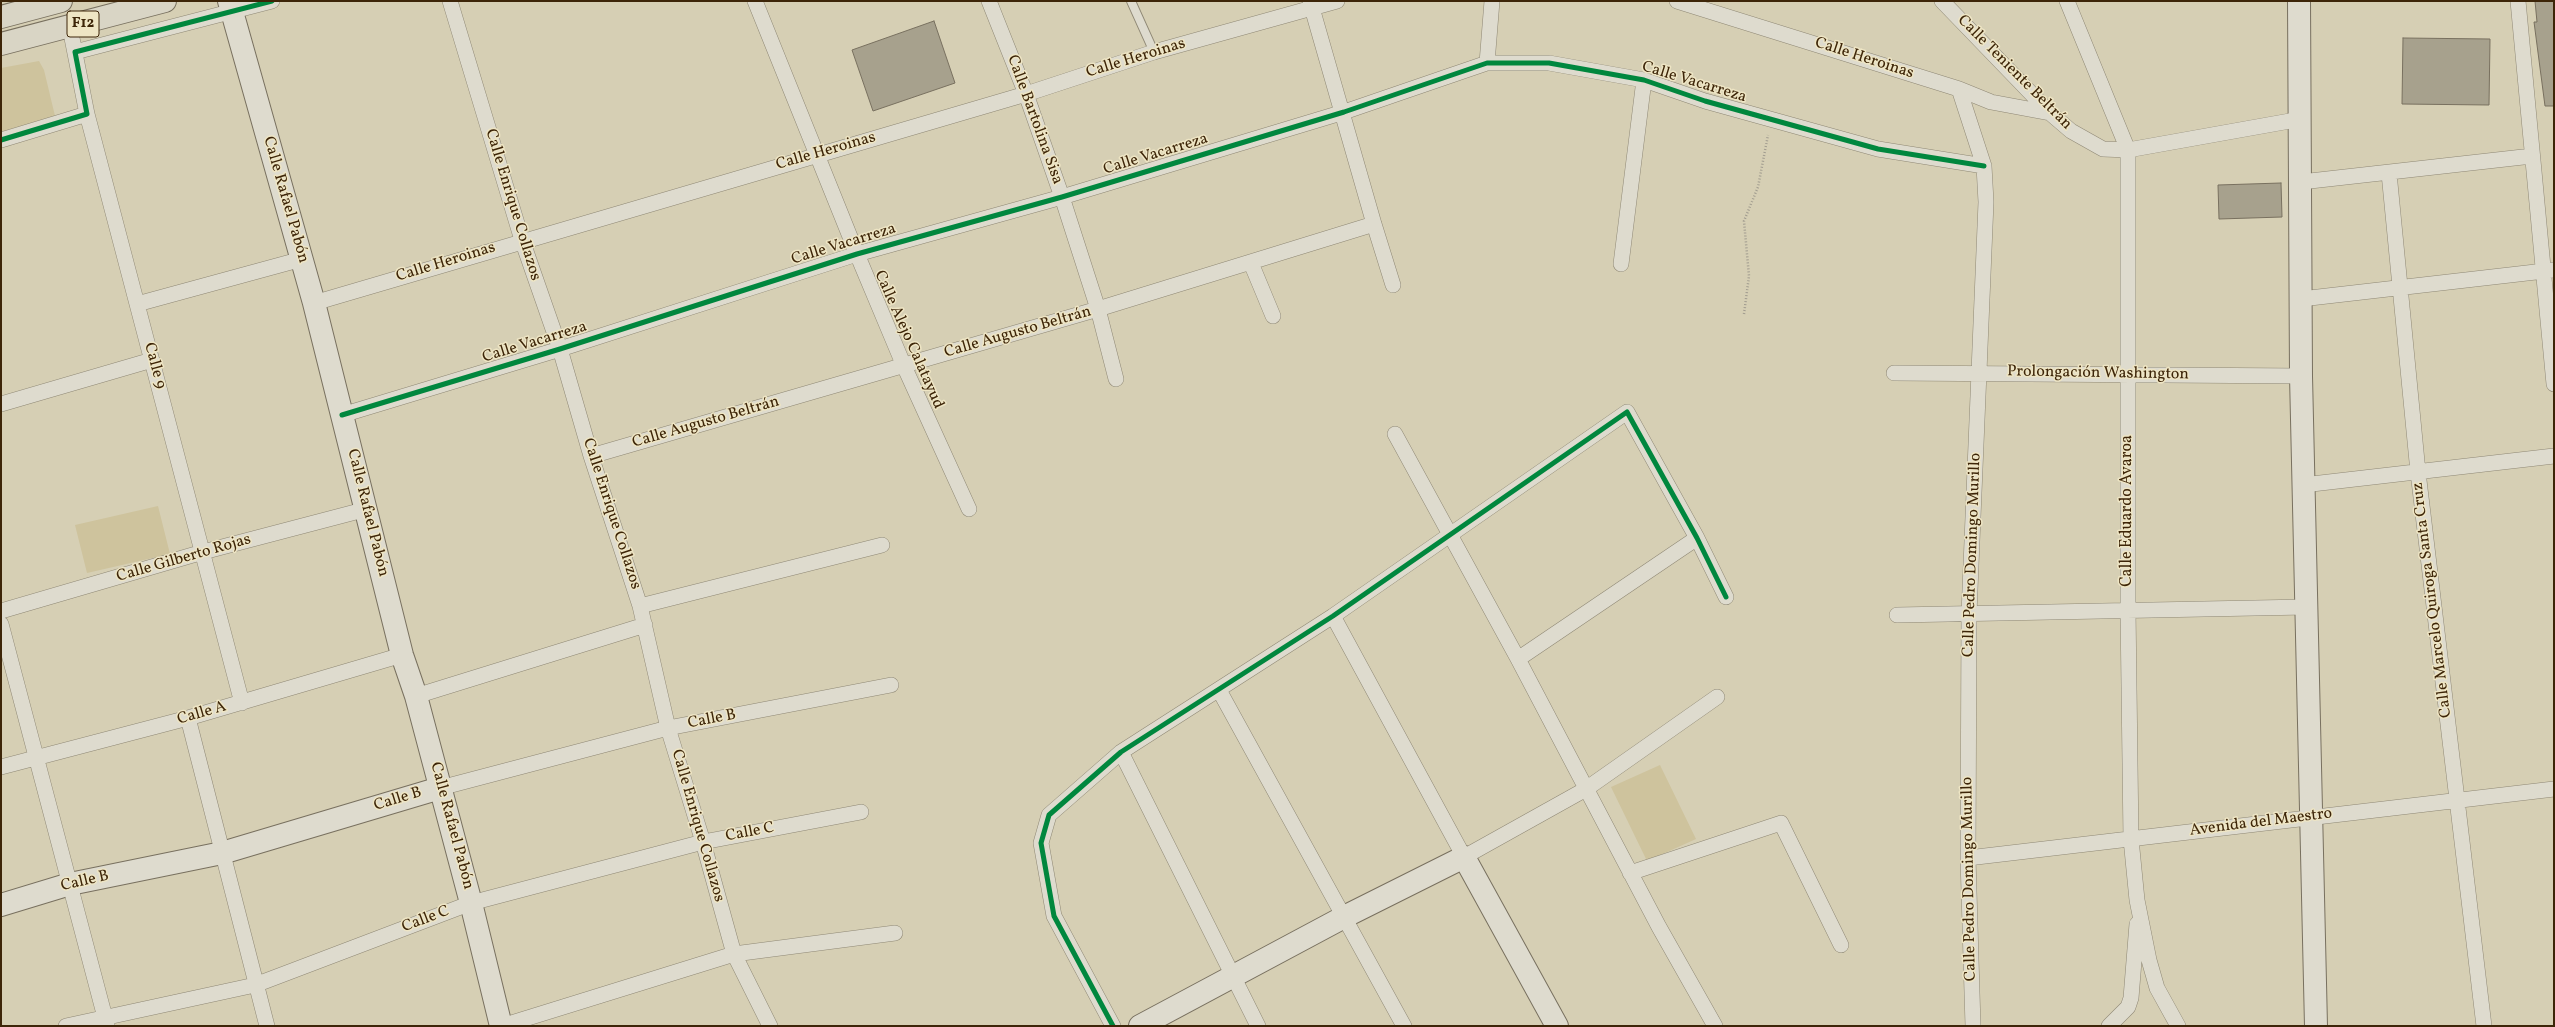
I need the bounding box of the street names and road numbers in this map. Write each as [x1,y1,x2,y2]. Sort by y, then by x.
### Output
road number: F12 [67,11,99,37]
street label: Calle Teniente Beltrán [1953,12,2075,134]
street label: Calle Heroinas [1812,34,1916,84]
street label: Calle Heroinas [1084,35,1188,83]
street label: Calle Bartolina Sisa [1002,53,1066,187]
street label: Calle Vacarreza [1639,58,1749,108]
street label: Calle Enrique Collazos [480,127,544,283]
street label: Calle Heroinas [774,129,878,175]
street label: Calle Vacarreza [1101,130,1211,180]
street label: Calle Rafael Pabón [258,135,312,265]
street label: Calle Vacarreza [789,220,899,270]
street label: Calle Heroinas [394,239,498,287]
street label: Calle Alejo Calatayud [869,268,947,412]
street label: Calle Augusto Beltrán [942,303,1094,363]
street label: Calle Vacarreza [480,318,590,368]
street label: Calle 9 [139,341,169,391]
street label: Prolongación Washington [2007,363,2189,385]
street label: Calle Augusto Beltrán [630,393,782,453]
street label: Calle Eduardo Avaroa [2118,435,2138,587]
street label: Calle Enrique Collazos [578,436,644,592]
street label: Calle Rafael Pabón [342,447,392,579]
street label: Calle Pedro Domingo Murillo [1960,452,1986,658]
street label: Calle Marcelo Quiroga Santa Cruz [2409,481,2457,719]
street label: Calle Gilberto Rojas [115,531,253,587]
street label: Calle A [175,698,229,730]
street label: Calle B [686,706,738,734]
street label: Calle Enrique Collazos [666,748,728,904]
street label: Calle Rafael Pabón [425,760,477,892]
street label: Calle Pedro Domingo Murillo [1959,777,1981,981]
street label: Calle B [372,784,424,816]
street label: Avenida del Maestro [2189,805,2333,841]
street label: Calle C [724,819,776,847]
street label: Calle B [59,867,111,897]
street label: Calle C [400,902,452,938]

